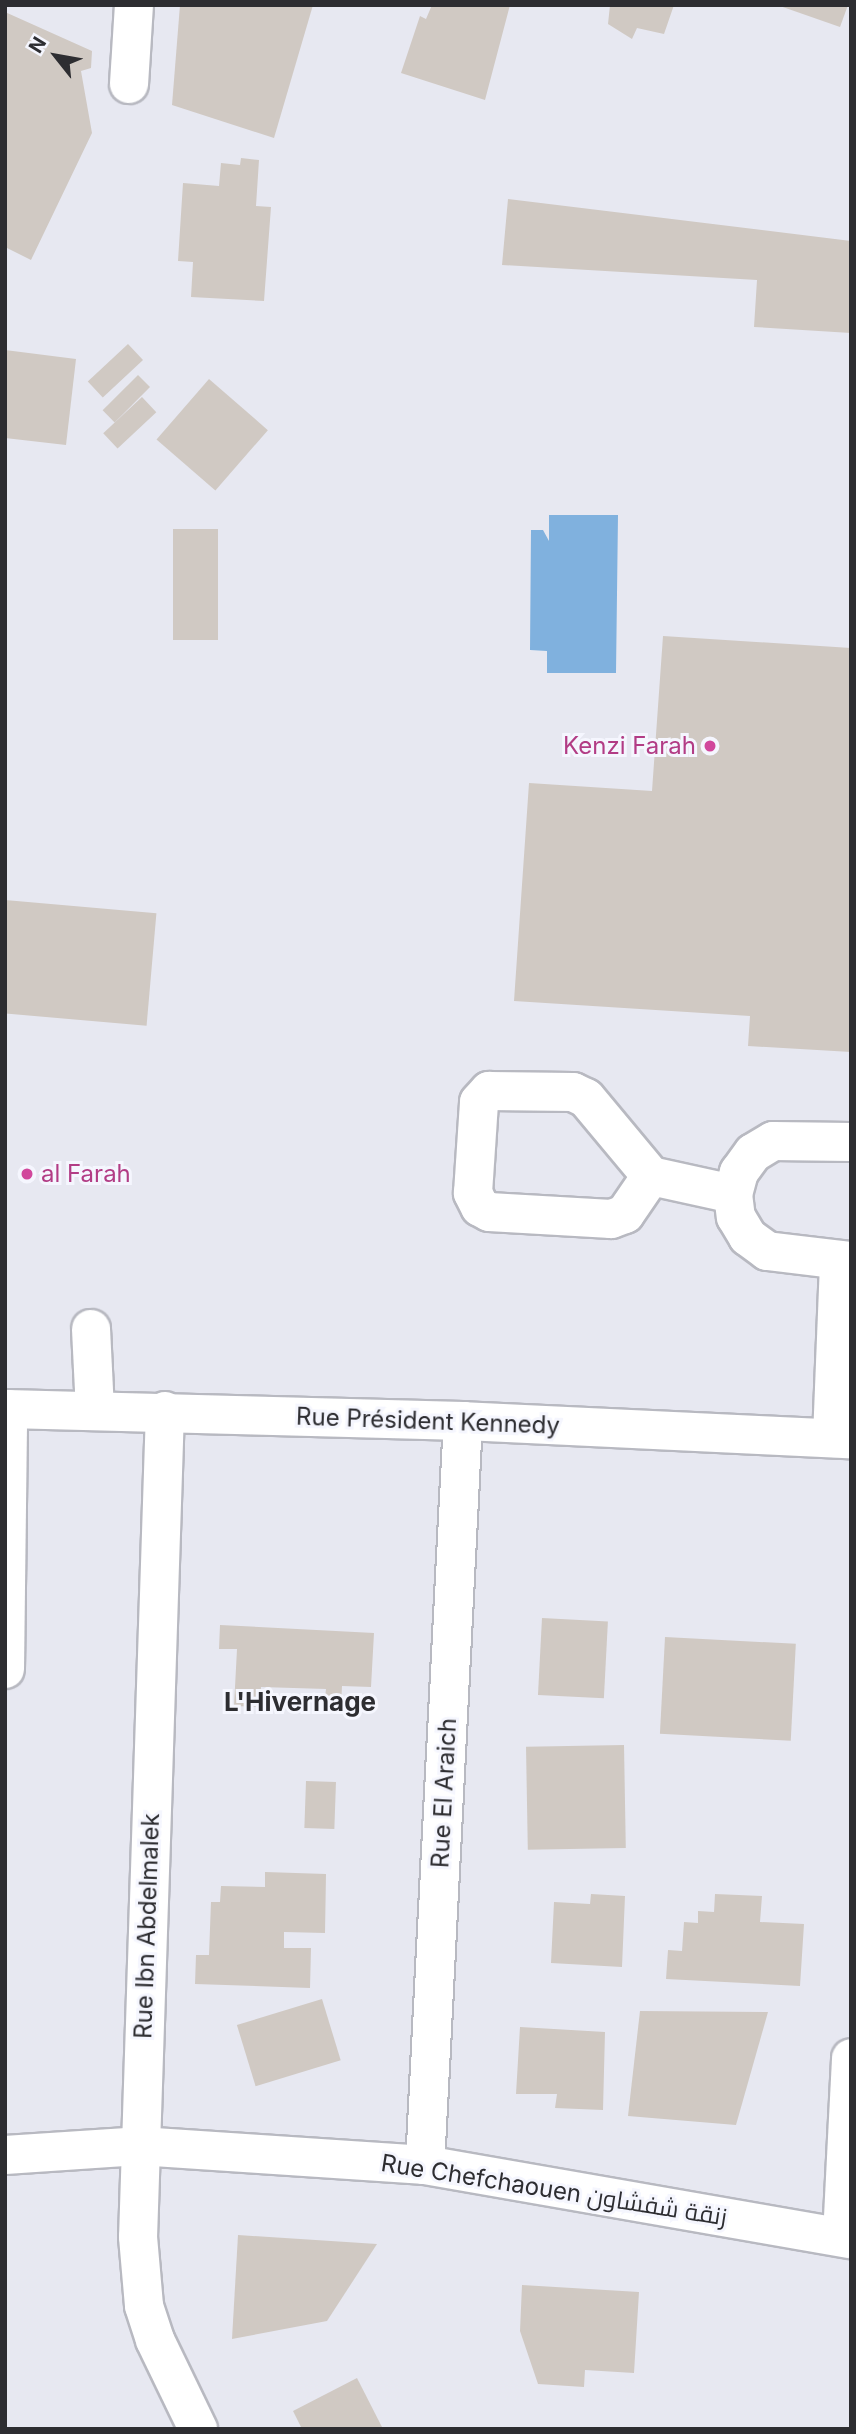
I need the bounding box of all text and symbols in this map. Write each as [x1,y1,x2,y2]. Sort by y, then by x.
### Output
north arrow [21,21,91,91]
text: N [24,33,51,57]
place label: Kenzi Farah [563,732,696,760]
marker: Kenzi Farah [702,738,718,754]
place label: al Farah [41,1160,131,1188]
marker: al Farah [19,1166,35,1182]
street label: Rue Président Kennedy [296,1402,560,1440]
district label: L'Hivernage [224,1686,376,1718]
street label: Rue El Araich [426,1717,462,1869]
street label: Rue Ibn Abdelmalek [129,1813,165,2039]
street label: Rue Chefchaouen زنقة شفشاون [379,2148,729,2232]

